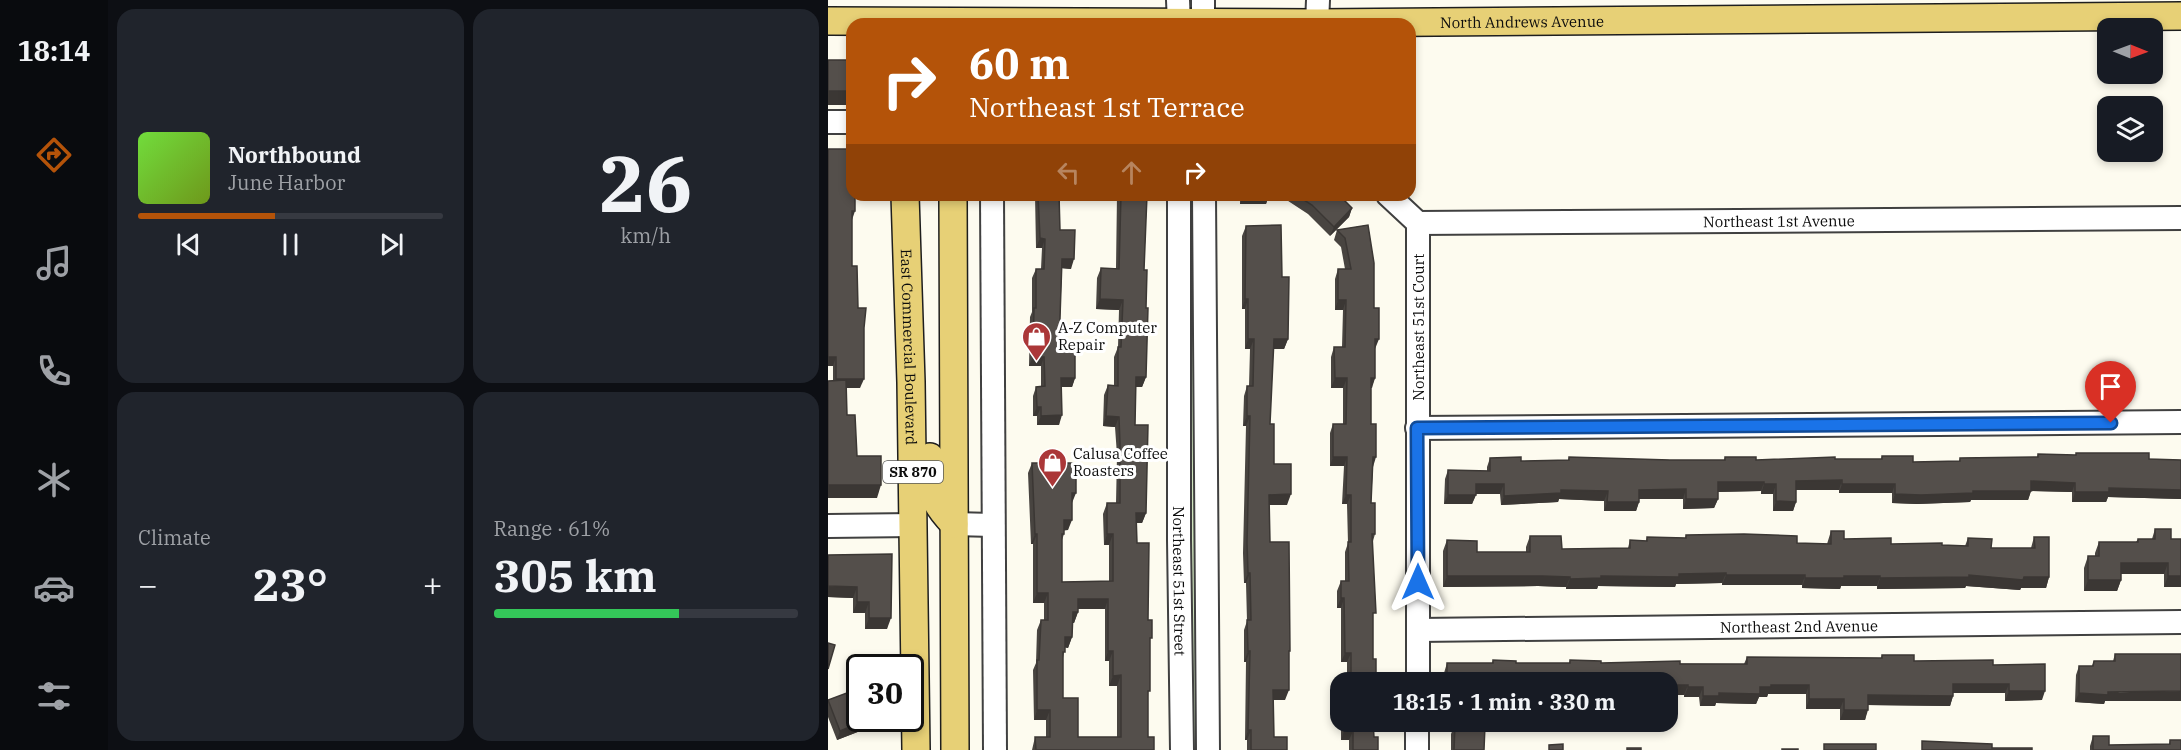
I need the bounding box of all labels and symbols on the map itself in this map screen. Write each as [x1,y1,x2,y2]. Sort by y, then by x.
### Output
street label: North Andrews Avenue [1440,11,1604,32]
north arrow [2097,18,2163,84]
street label: Northeast 1st Avenue [1703,211,1855,231]
street label: East Commercial Boulevard [897,249,921,445]
street label: Northeast 51st Court [1409,253,1428,401]
place label: A-Z Computer Repair [1058,318,1157,354]
shop icon: A-Z Computer Repair [1021,320,1053,362]
pin [2085,361,2136,423]
place label: Calusa Coffee Roasters [1073,444,1168,480]
shop icon: Calusa Coffee Roasters [1036,446,1068,488]
road number: SR 870 [883,461,943,483]
street label: Northeast 51st Street [1169,506,1190,656]
position arrow [1386,550,1450,614]
street label: Northeast 2nd Avenue [1720,616,1878,636]
speed limit sign: 30 [846,654,924,732]

